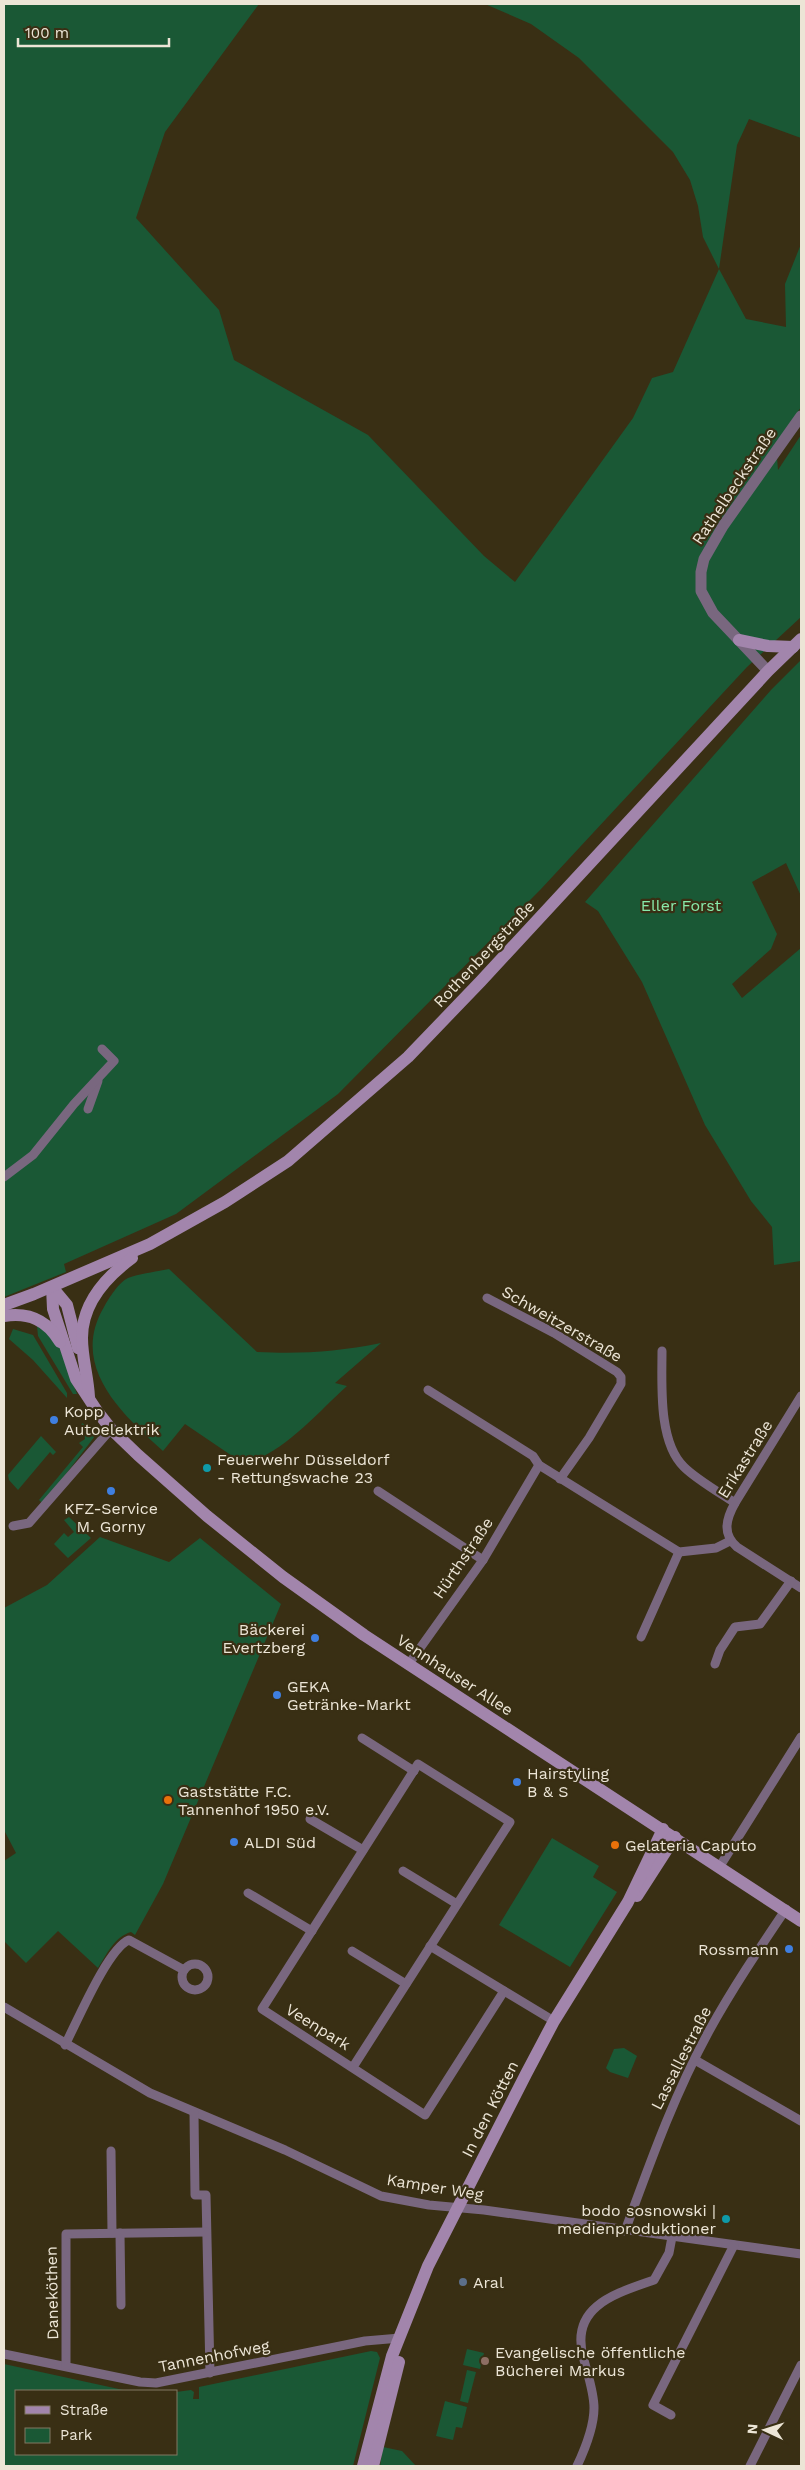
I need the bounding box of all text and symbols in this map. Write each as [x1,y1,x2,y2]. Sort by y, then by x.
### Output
scale bar [18,15,169,47]
text: 100 m [25,24,69,42]
street label: Rathelbeckstraße [688,424,780,548]
park label: Eller Forst [641,896,722,915]
street label: Rothenbergstraße [430,897,538,1011]
street label: Schweitzerstraße [498,1282,626,1366]
place label: Kopp Autoelektrik [64,1402,160,1439]
marker: Kopp Autoelektrik [48,1414,60,1426]
street label: Erikastraße [713,1416,777,1502]
place label: Feuerwehr Düsseldorf - Rettungswache 23 [217,1450,390,1487]
marker: Feuerwehr Düsseldorf - Rettungswache 23 [201,1462,213,1474]
marker: KFZ-Service M. Gorny [105,1485,117,1497]
place label: KFZ-Service M. Gorny [64,1499,158,1536]
street label: Hürthstraße [429,1514,497,1602]
place label: Bäckerei Evertzberg [223,1620,305,1657]
street label: Vennhauser Allee [393,1630,517,1720]
marker: Bäckerei Evertzberg [309,1632,321,1644]
place label: GEKA Getränke-Markt [287,1677,411,1714]
marker: GEKA Getränke-Markt [271,1689,283,1701]
place label: Hairstyling B & S [527,1764,610,1801]
marker: Hairstyling B & S [511,1776,523,1788]
place label: Gaststätte F.C. Tannenhof 1950 e.V. [178,1782,329,1819]
marker: Gaststätte F.C. Tannenhof 1950 e.V. [162,1794,174,1806]
place label: ALDI Süd [244,1833,316,1852]
marker: ALDI Süd [228,1836,240,1848]
place label: Gelateria Caputo [625,1836,757,1855]
marker: Gelateria Caputo [609,1839,621,1851]
place label: Rossmann [698,1940,779,1959]
marker: Rossmann [783,1943,795,1955]
street label: Veenpark [282,2000,354,2054]
street label: Lassallestraße [647,2003,715,2113]
street label: In den Kötten [458,2058,522,2160]
street label: Kamper Weg [385,2170,485,2204]
place label: bodo sosnowski | medienproduktioner [557,2201,716,2238]
marker: bodo sosnowski | medienproduktioner [720,2213,732,2225]
street label: Daneköthen [42,2246,62,2340]
place label: Aral [473,2273,504,2292]
marker: Aral [457,2276,469,2288]
street label: Tannenhofweg [157,2336,272,2376]
place label: Evangelische öffentliche Bücherei Markus [495,2343,685,2380]
marker: Evangelische öffentliche Bücherei Markus [479,2355,491,2367]
legend [15,2390,178,2455]
text: Straße [60,2401,108,2419]
north arrow [740,2405,790,2455]
text: N [744,2423,760,2435]
text: Park [60,2426,93,2444]

